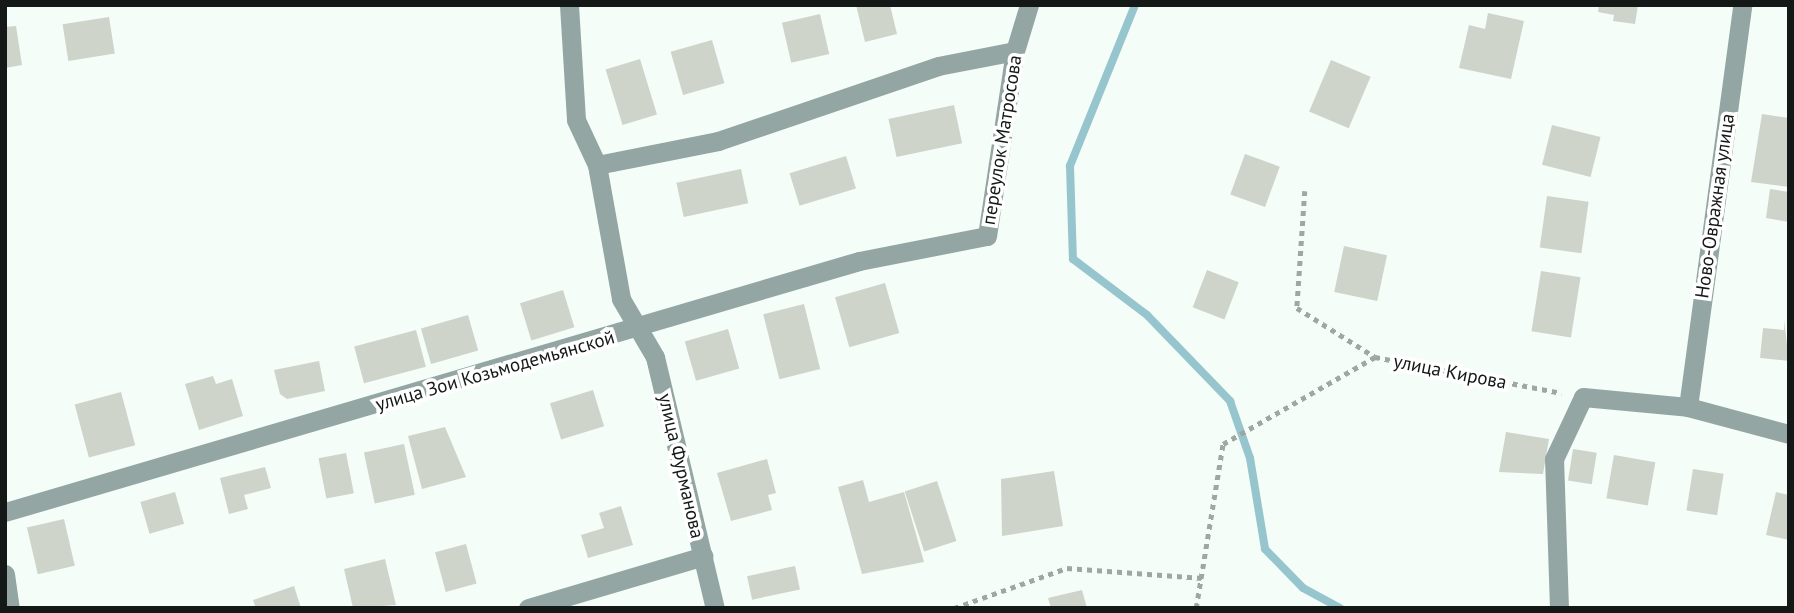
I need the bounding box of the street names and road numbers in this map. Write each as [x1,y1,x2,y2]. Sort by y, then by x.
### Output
street label: переулок Матросова [977,53,1027,227]
street label: Ново-Овражная улица [1691,112,1739,300]
street label: улица Зои Козьмодемьянской [373,326,617,416]
street label: улица Кирова [1391,350,1509,394]
street label: улица Фурманова [653,391,709,541]

